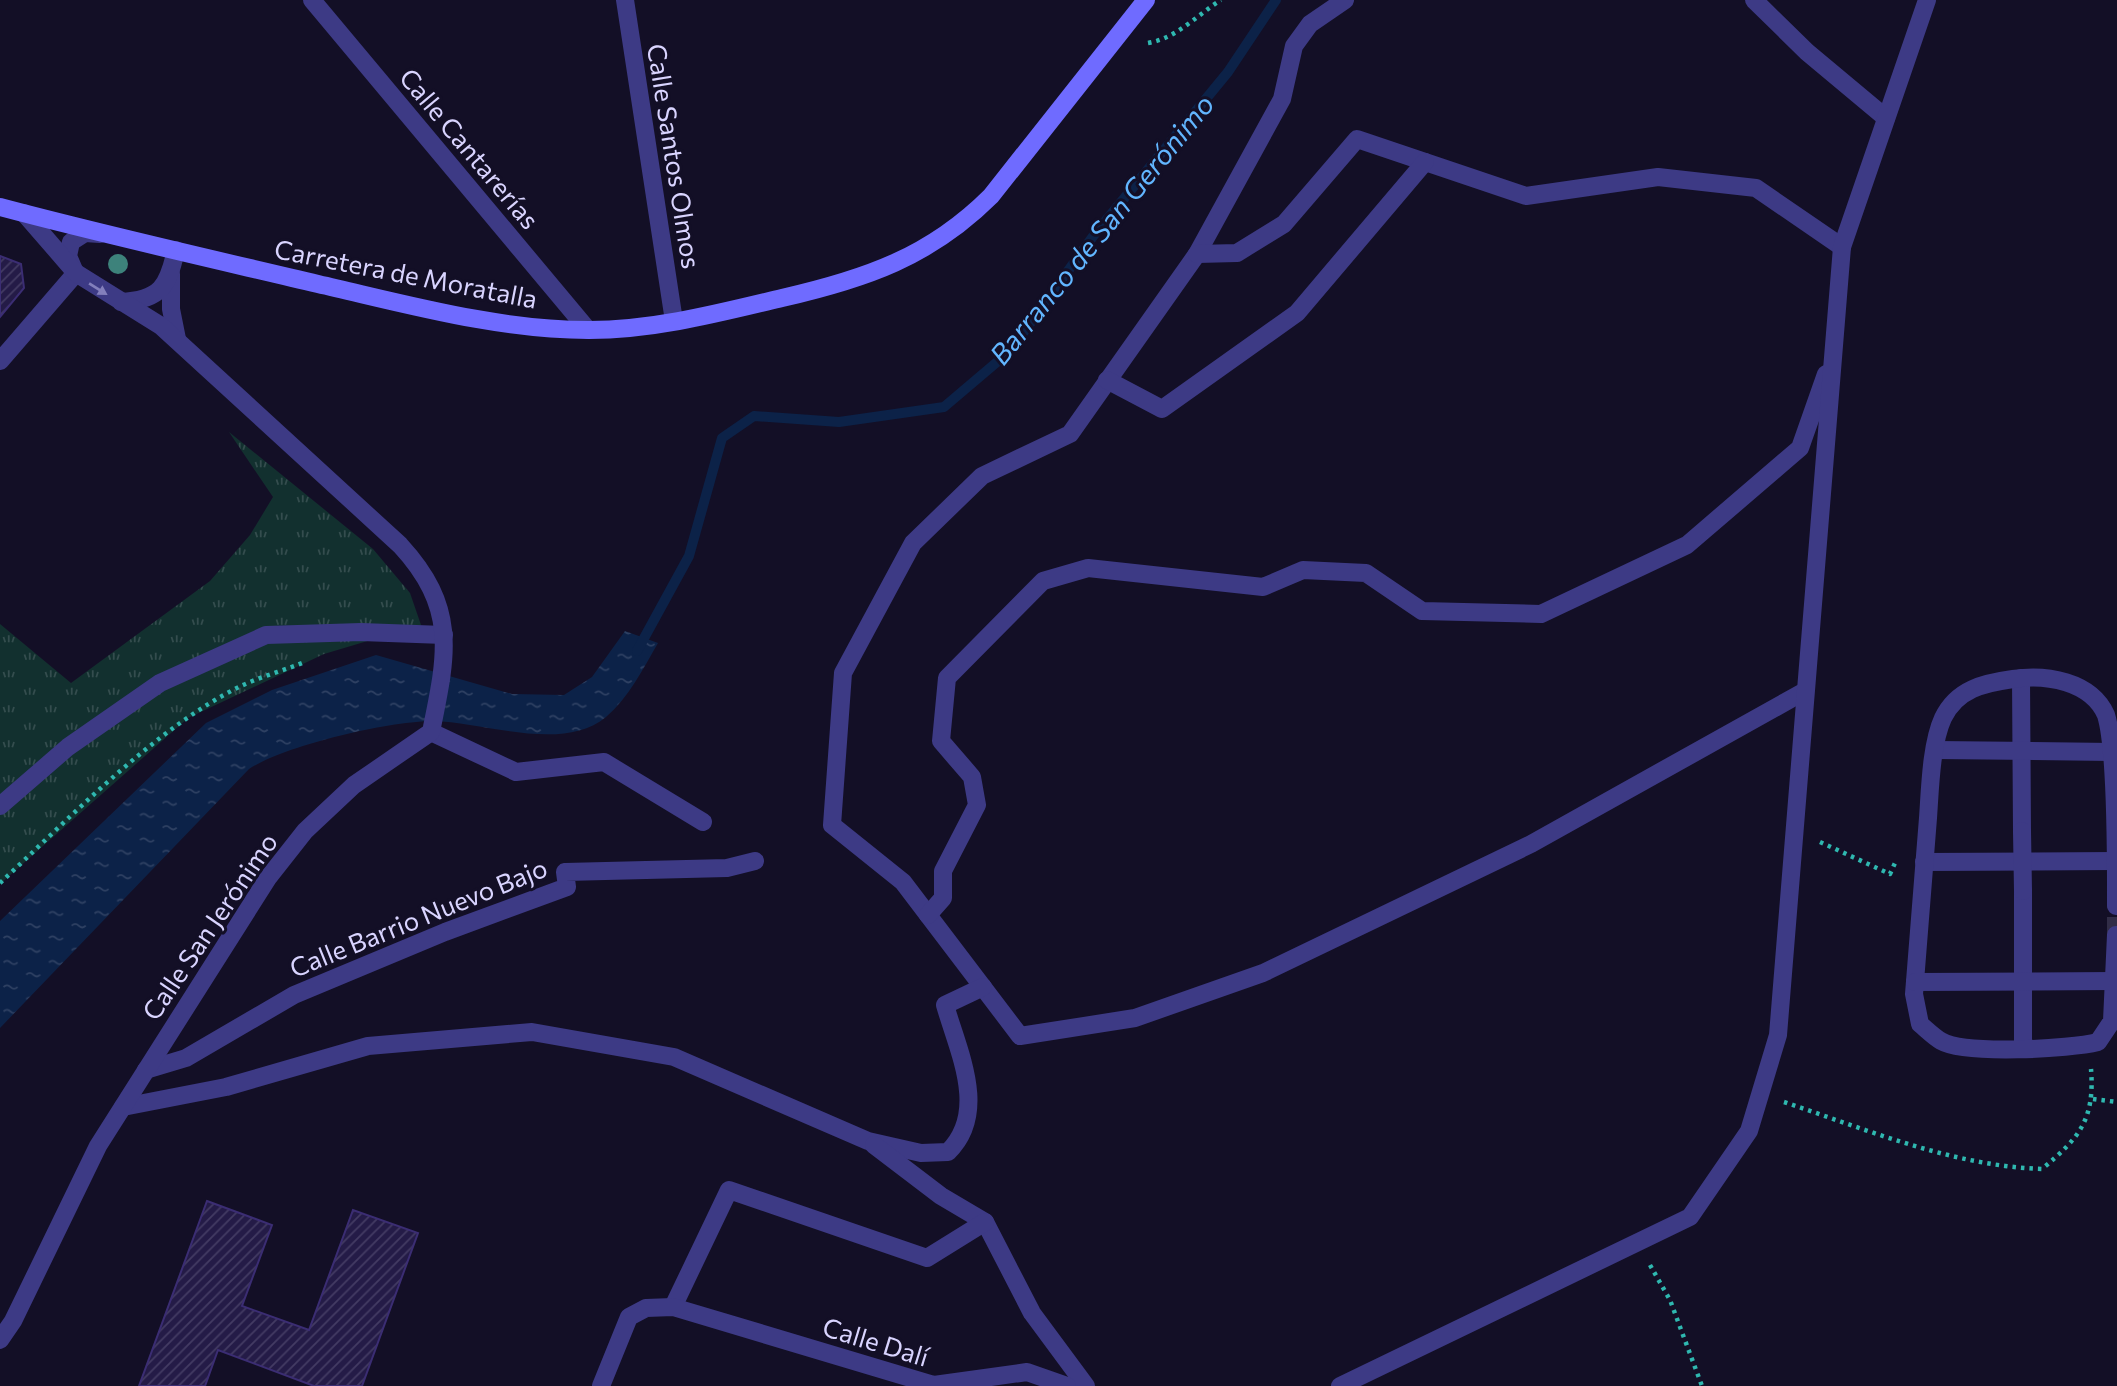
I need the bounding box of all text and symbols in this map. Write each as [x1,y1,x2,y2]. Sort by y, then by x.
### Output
street label: Calle Santos Olmos [642,41,708,271]
street label: Calle Cantarerías [394,61,546,235]
water label: Barranco de San Gerónimo [982,87,1220,371]
street label: Carretera de Moratalla [272,232,540,314]
one-way arrow [88,283,107,296]
street label: Calle San Jerónimo [135,827,283,1025]
street label: Calle Barrio Nuevo Bajo [285,851,551,983]
street label: Calle Dalí [819,1310,934,1372]

